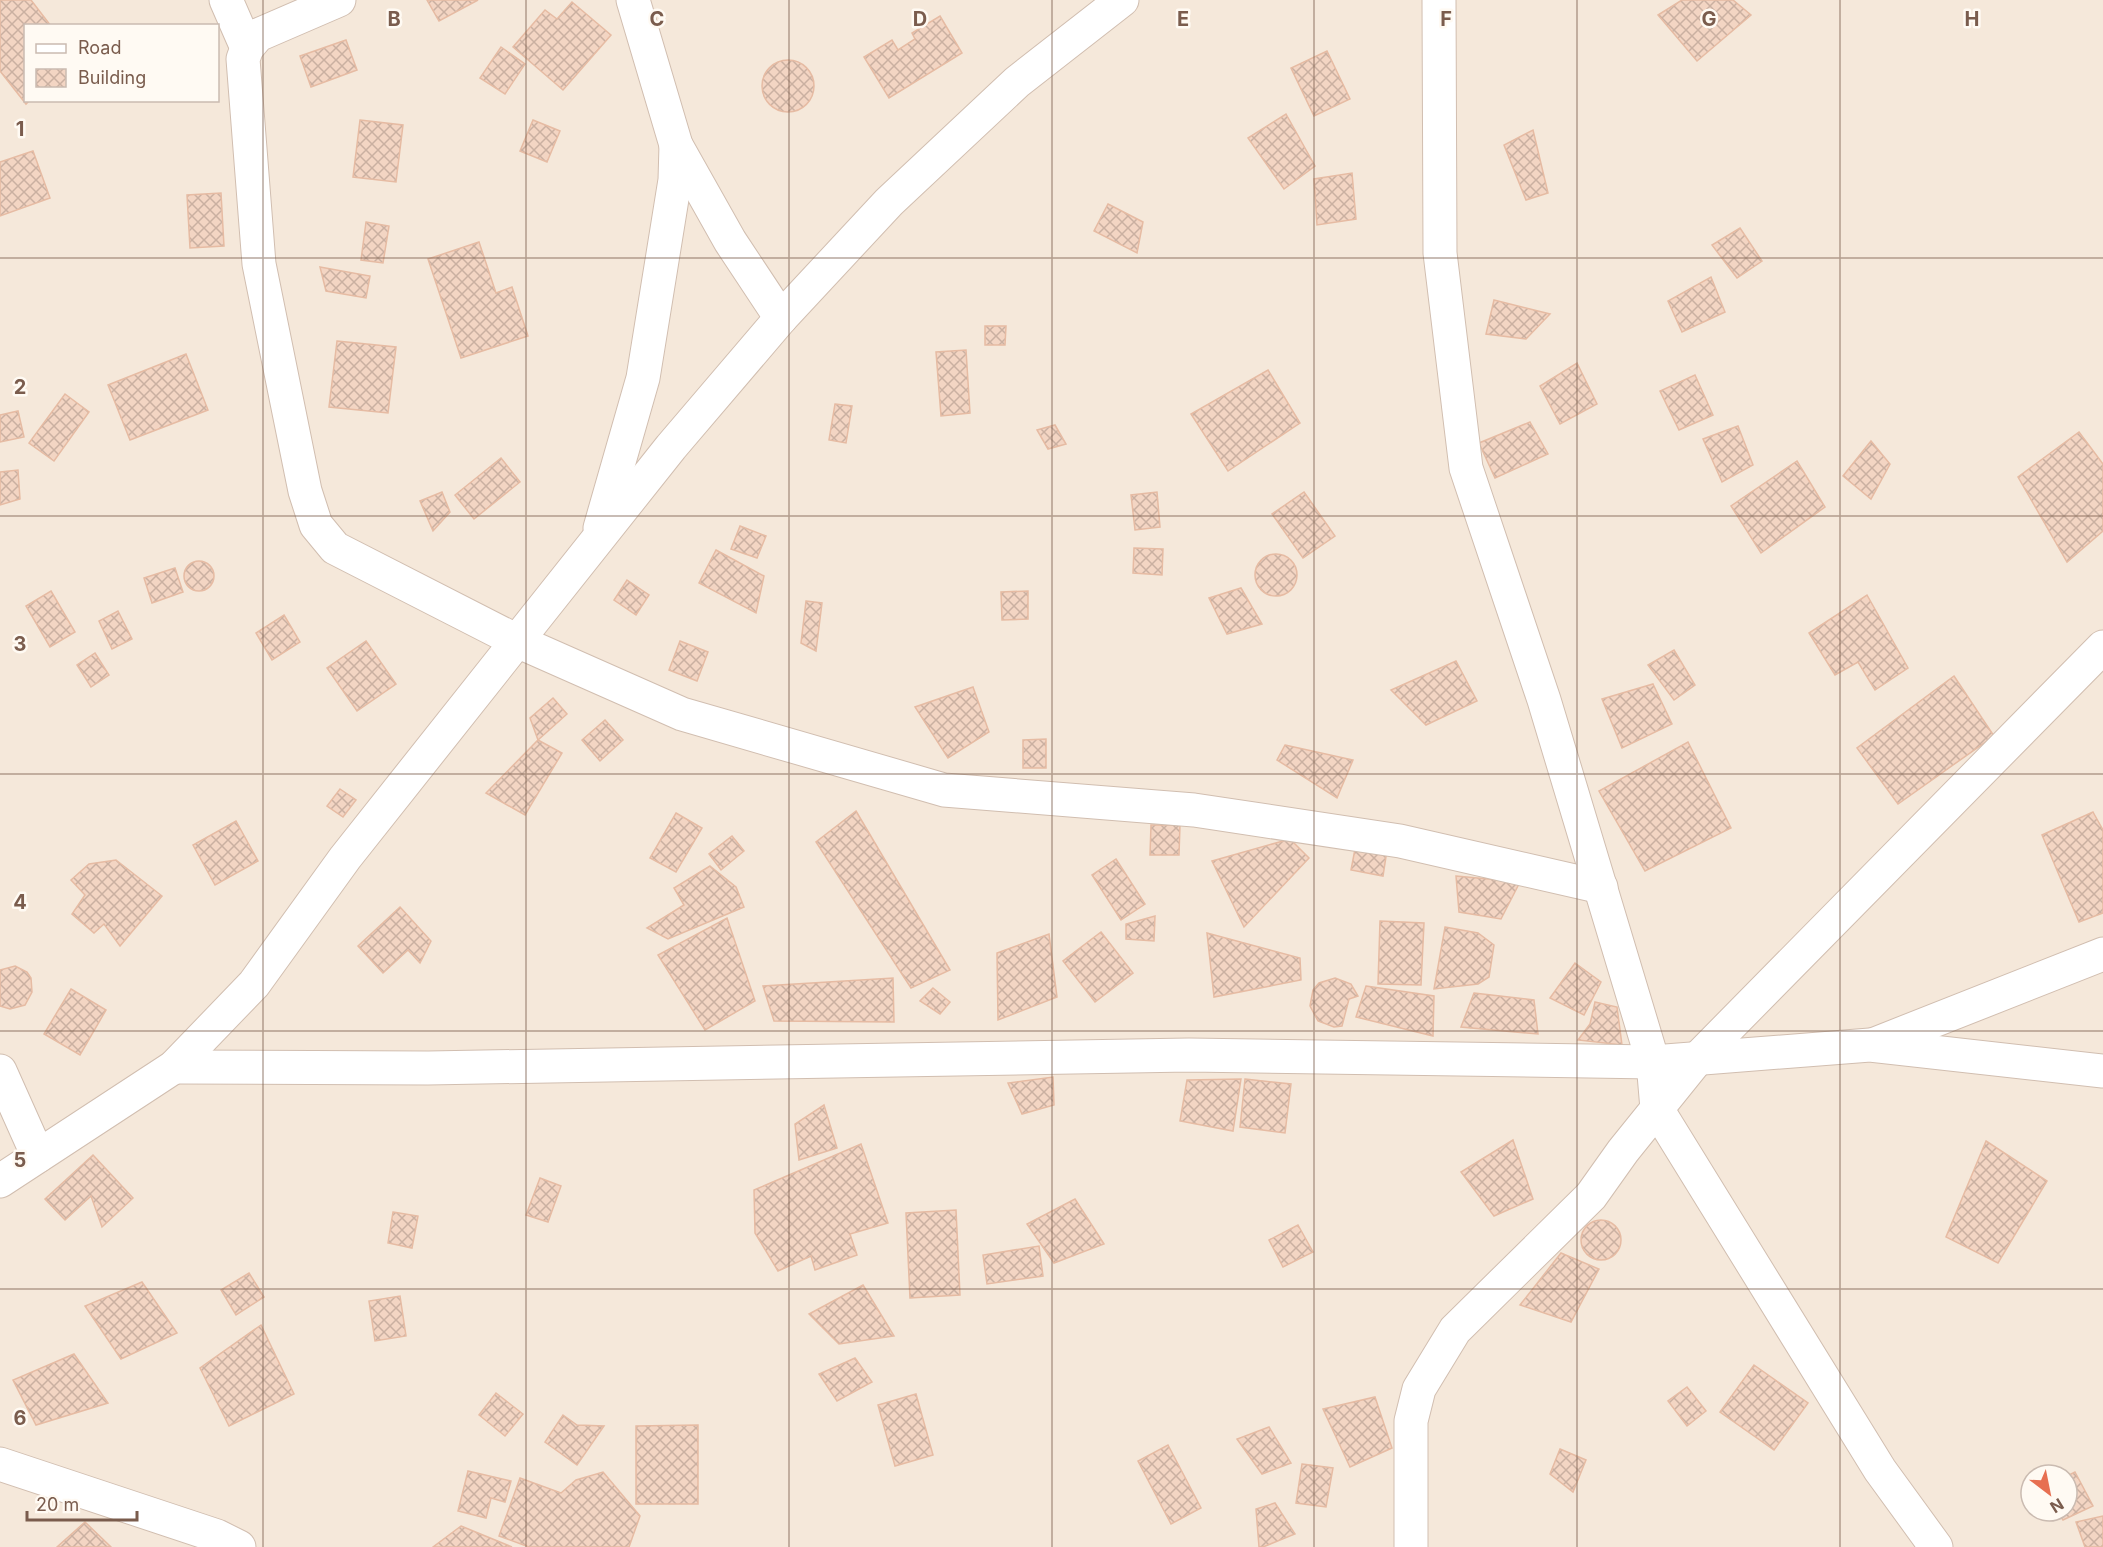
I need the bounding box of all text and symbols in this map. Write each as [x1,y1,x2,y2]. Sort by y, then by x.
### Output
text: B [387,7,401,31]
text: C [650,7,664,31]
text: D [913,7,927,31]
text: E [1177,7,1189,31]
text: F [1440,7,1452,31]
text: G [1701,7,1717,31]
text: H [1965,7,1979,31]
legend [24,24,219,102]
text: Road [78,37,121,58]
text: Building [78,67,146,88]
text: 1 [16,117,24,141]
text: 2 [14,375,26,399]
text: 3 [14,632,26,656]
text: 4 [13,890,27,914]
text: 5 [14,1148,26,1172]
text: 6 [14,1406,27,1430]
north arrow [2019,1463,2079,1523]
scale bar [27,1484,136,1522]
text: 20 m [36,1494,79,1515]
text: N [2046,1494,2067,1517]

